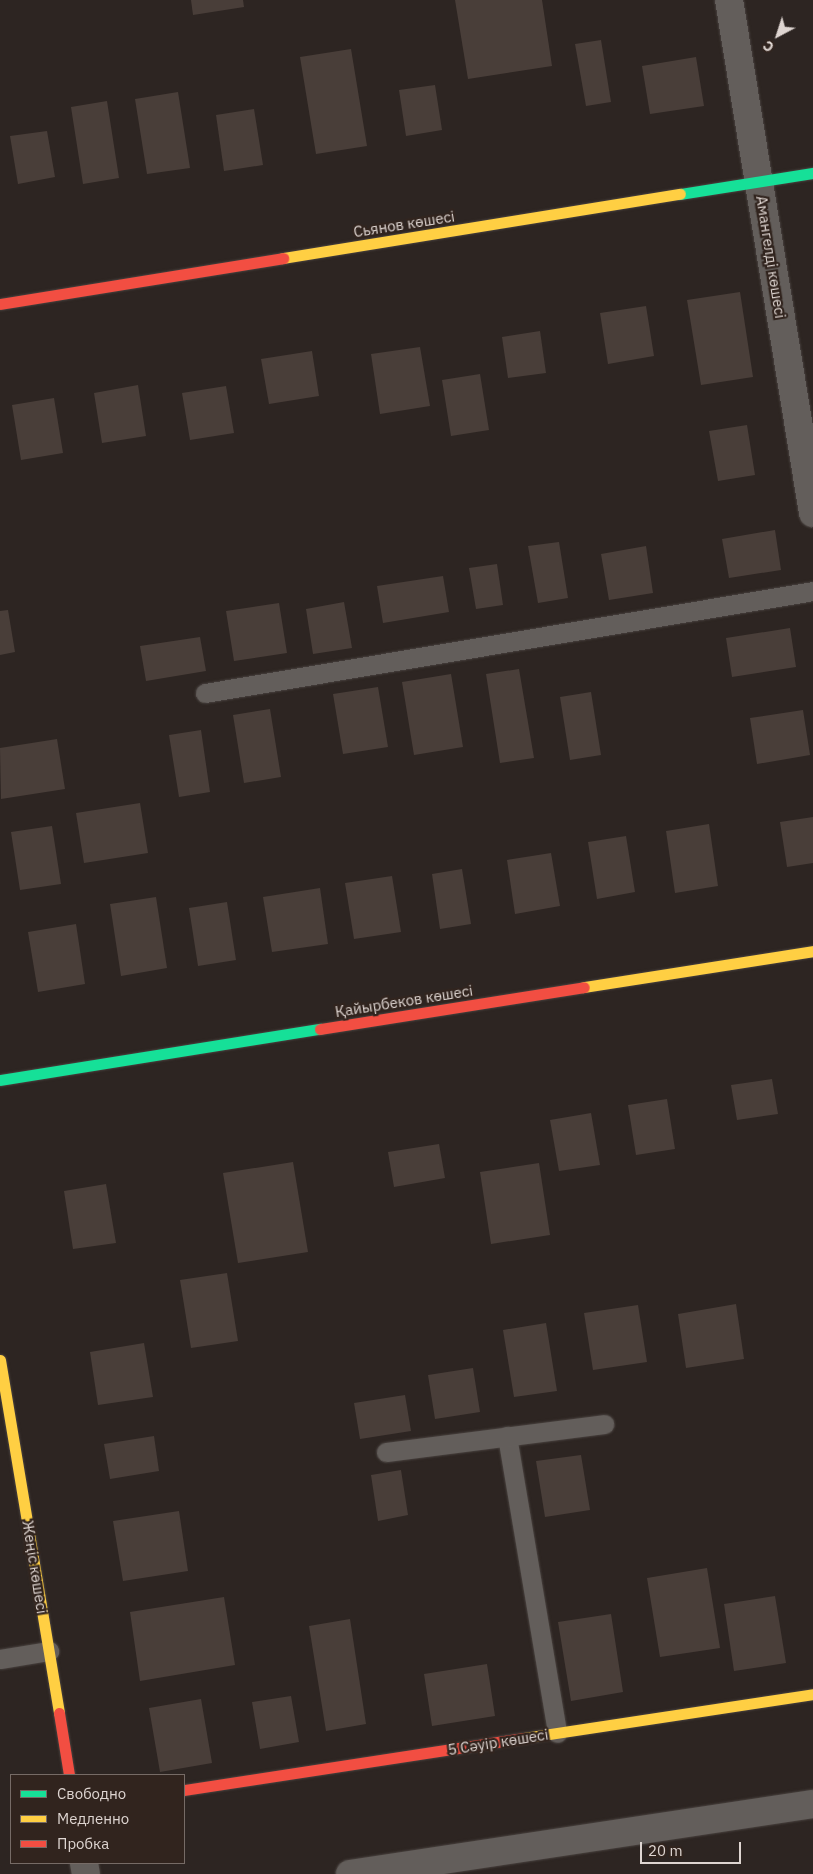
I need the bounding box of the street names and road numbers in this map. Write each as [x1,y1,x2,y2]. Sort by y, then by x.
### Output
street label: Амангелді көшесі [752,194,790,320]
street label: Сьянов көшесі [352,207,456,241]
street label: Қайырбеков көшесі [334,981,474,1021]
street label: Жеңіс көшесі [19,1519,51,1615]
street label: 5 Сәуір көшесі [447,1725,549,1759]

